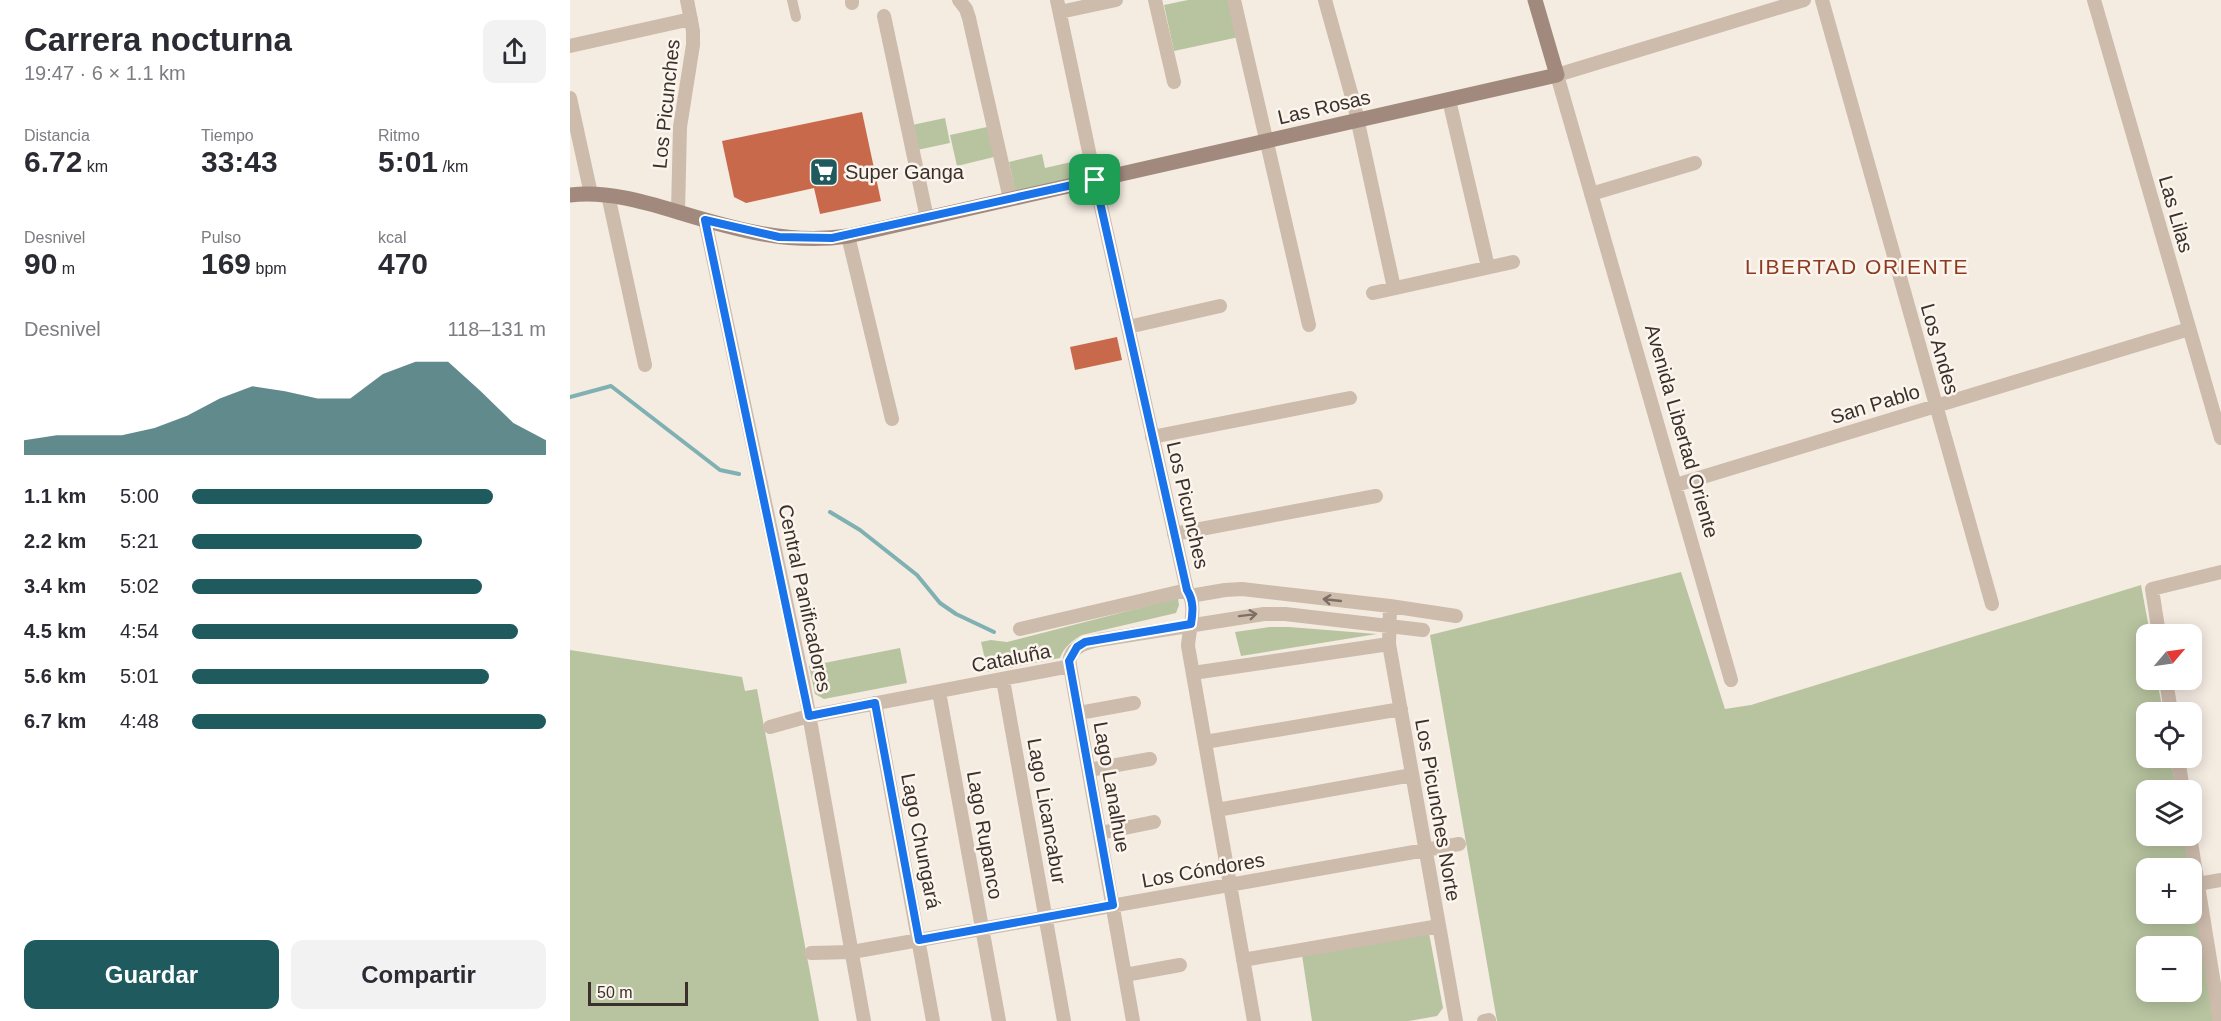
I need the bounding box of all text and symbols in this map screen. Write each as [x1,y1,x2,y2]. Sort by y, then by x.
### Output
button: share [483,20,546,83]
text: Carrera nocturna [24,21,292,58]
street label: Los Picunches [648,38,684,170]
text: 19:47 · 6 × 1.1 km [24,62,186,84]
street label: Las Rosas [1275,86,1373,128]
text: Distancia [24,127,90,144]
text: Tiempo [201,127,254,144]
text: Ritmo [378,127,420,144]
text: 6.72 [24,145,82,178]
text: 33:43 [201,145,278,178]
text: 5:01 [378,145,438,178]
pin [1069,154,1120,205]
supermarket icon: Super Ganga [808,156,840,188]
text: km [82,158,108,175]
text: /km [438,158,468,175]
place label: Super Ganga [845,161,965,183]
icon: arrive [1078,163,1111,196]
street label: Las Lilas [2155,173,2197,255]
text: Desnivel [24,229,85,246]
text: Pulso [201,229,241,246]
text: kcal [378,229,406,246]
text: 90 [24,247,57,280]
text: 169 [201,247,251,280]
text: 470 [378,247,428,280]
district label: LIBERTAD ORIENTE [1745,255,1969,278]
text: m [57,260,75,277]
text: bpm [251,260,287,277]
street label: Los Andes [1917,301,1963,397]
text: Desnivel [24,318,101,340]
text: 118–131 m [447,318,546,340]
street label: Avenida Libertad Oriente [1641,322,1723,540]
street label: San Pablo [1828,380,1922,428]
street label: Los Picunches [1163,439,1213,571]
text: 1.1 km [24,485,86,507]
text: 5:00 [120,485,159,507]
street label: Central Panificadores [774,502,836,694]
text: 2.2 km [24,530,86,552]
text: 5:21 [120,530,159,552]
text: 3.4 km [24,575,86,597]
text: 5:02 [120,575,159,597]
one-way arrow [1323,594,1343,605]
one-way arrow [1238,610,1258,621]
text: 4.5 km [24,620,86,642]
text: 4:54 [120,620,159,642]
north arrow [2136,624,2202,690]
map controls [2136,624,2202,1002]
street label: Cataluña [970,639,1053,676]
text: 5.6 km [24,665,86,687]
text: 5:01 [120,665,159,687]
button: locate [2136,702,2202,768]
text: 6.7 km [24,710,86,732]
text: 4:48 [120,710,159,732]
street label: Los Picunches Norte [1411,717,1465,903]
street label: Lago Lanalhue [1090,720,1134,854]
street label: Lago Licancabur [1023,736,1071,886]
street label: Lago Rupanco [963,769,1007,901]
street label: Lago Chungará [897,771,945,912]
button: layers [2136,780,2202,846]
street label: Los Cóndores [1140,848,1266,892]
button: + [2136,858,2202,924]
button: − [2136,936,2202,1002]
button: Guardar [24,940,279,1009]
button: Compartir [291,940,546,1009]
scale bar [588,979,688,1006]
text: 50 m [597,984,633,1001]

